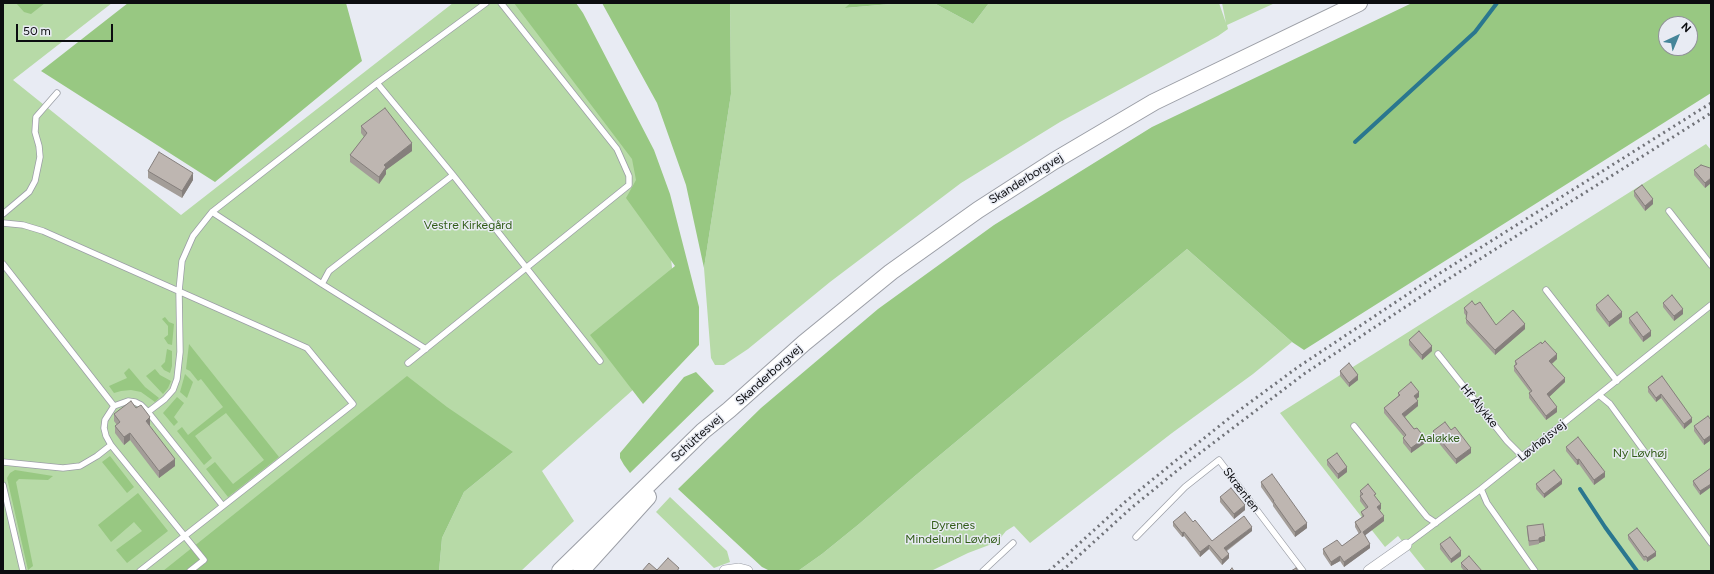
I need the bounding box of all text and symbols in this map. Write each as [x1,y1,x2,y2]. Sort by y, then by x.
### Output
scale bar [18,16,115,42]
north arrow [1658,16,1698,56]
text: N [1678,20,1694,35]
text: 50 m [23,24,51,38]
street label: Skanderborgvej [986,151,1066,207]
park label: Vestre Kirkegård [424,218,512,232]
street label: Skanderborgvej [733,341,805,409]
street label: Hf Ålykke [1457,381,1501,431]
street label: Schüttesvej [668,411,726,465]
street label: Løvhøjsvej [1515,417,1569,465]
park label: Aaløkke [1418,431,1460,445]
park label: Ny Løvhøj [1613,446,1667,460]
street label: Skrænten [1220,465,1262,515]
park label: Dyrenes Mindelund Løvhøj [905,518,1001,546]

